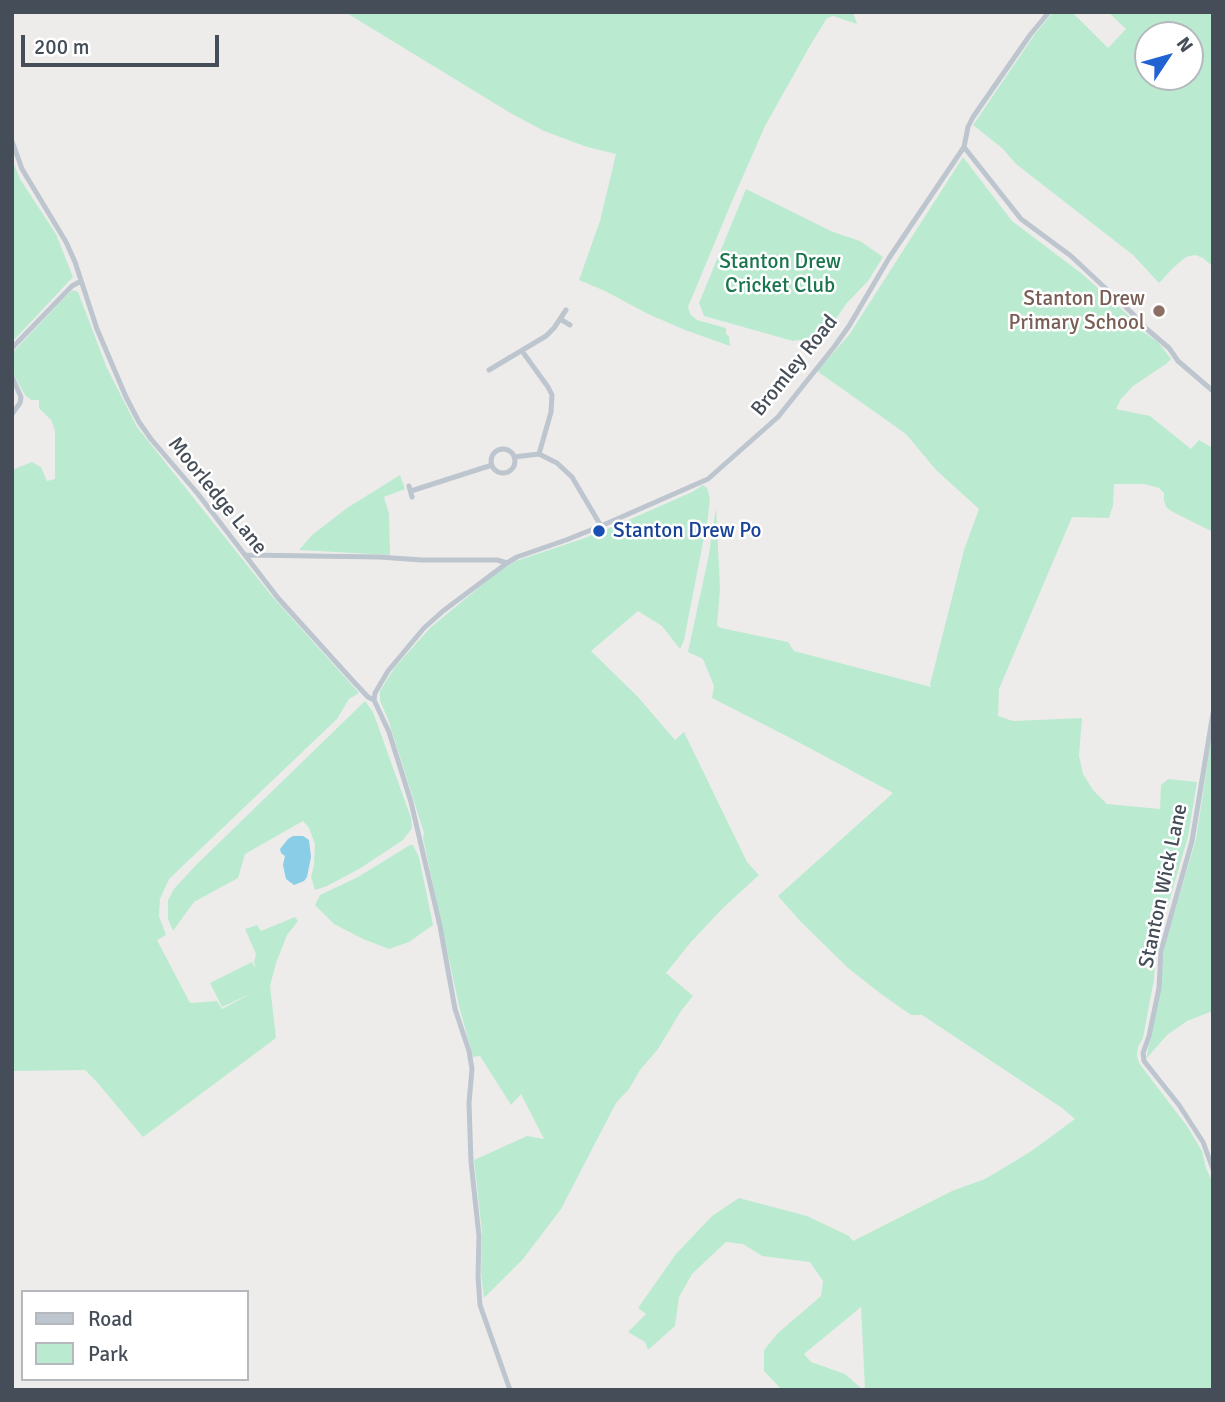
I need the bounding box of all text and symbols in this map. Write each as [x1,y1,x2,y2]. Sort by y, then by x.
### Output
scale bar [24,21,222,65]
north arrow [1134,21,1204,91]
text: N [1171,32,1198,57]
text: 200 m [34,34,89,60]
park label: Stanton Drew Cricket Club [719,249,841,299]
place label: Stanton Drew Primary School [1009,286,1145,336]
marker: Stanton Drew Primary School [1151,303,1167,319]
street label: Bromley Road [747,310,843,422]
street label: Moorledge Lane [162,432,272,560]
place label: Stanton Drew Po [613,518,762,544]
marker: Stanton Drew Po [591,523,607,539]
street label: Stanton Wick Lane [1134,802,1194,970]
legend [21,1290,248,1381]
text: Road [88,1306,133,1332]
text: Park [88,1341,128,1367]

